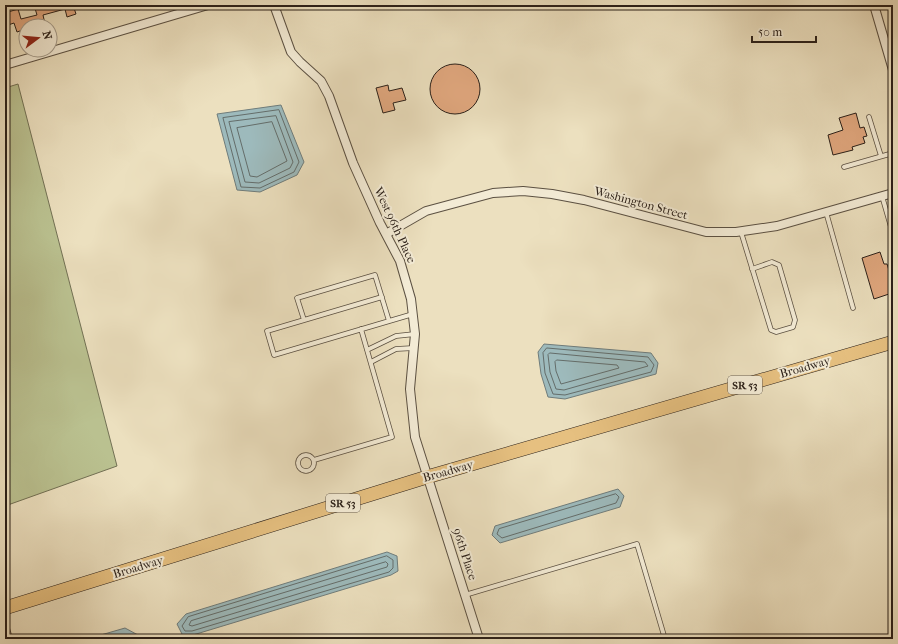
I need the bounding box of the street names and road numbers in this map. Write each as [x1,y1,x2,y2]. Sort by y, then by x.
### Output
street label: West 96th Place [371,184,419,265]
street label: Washington Street [592,184,690,222]
street label: Broadway [778,353,832,381]
road number: SR 53 [728,376,762,394]
street label: Broadway [421,457,475,485]
road number: SR 53 [326,494,360,512]
street label: 96th Place [450,526,480,582]
street label: Broadway [111,553,165,581]

